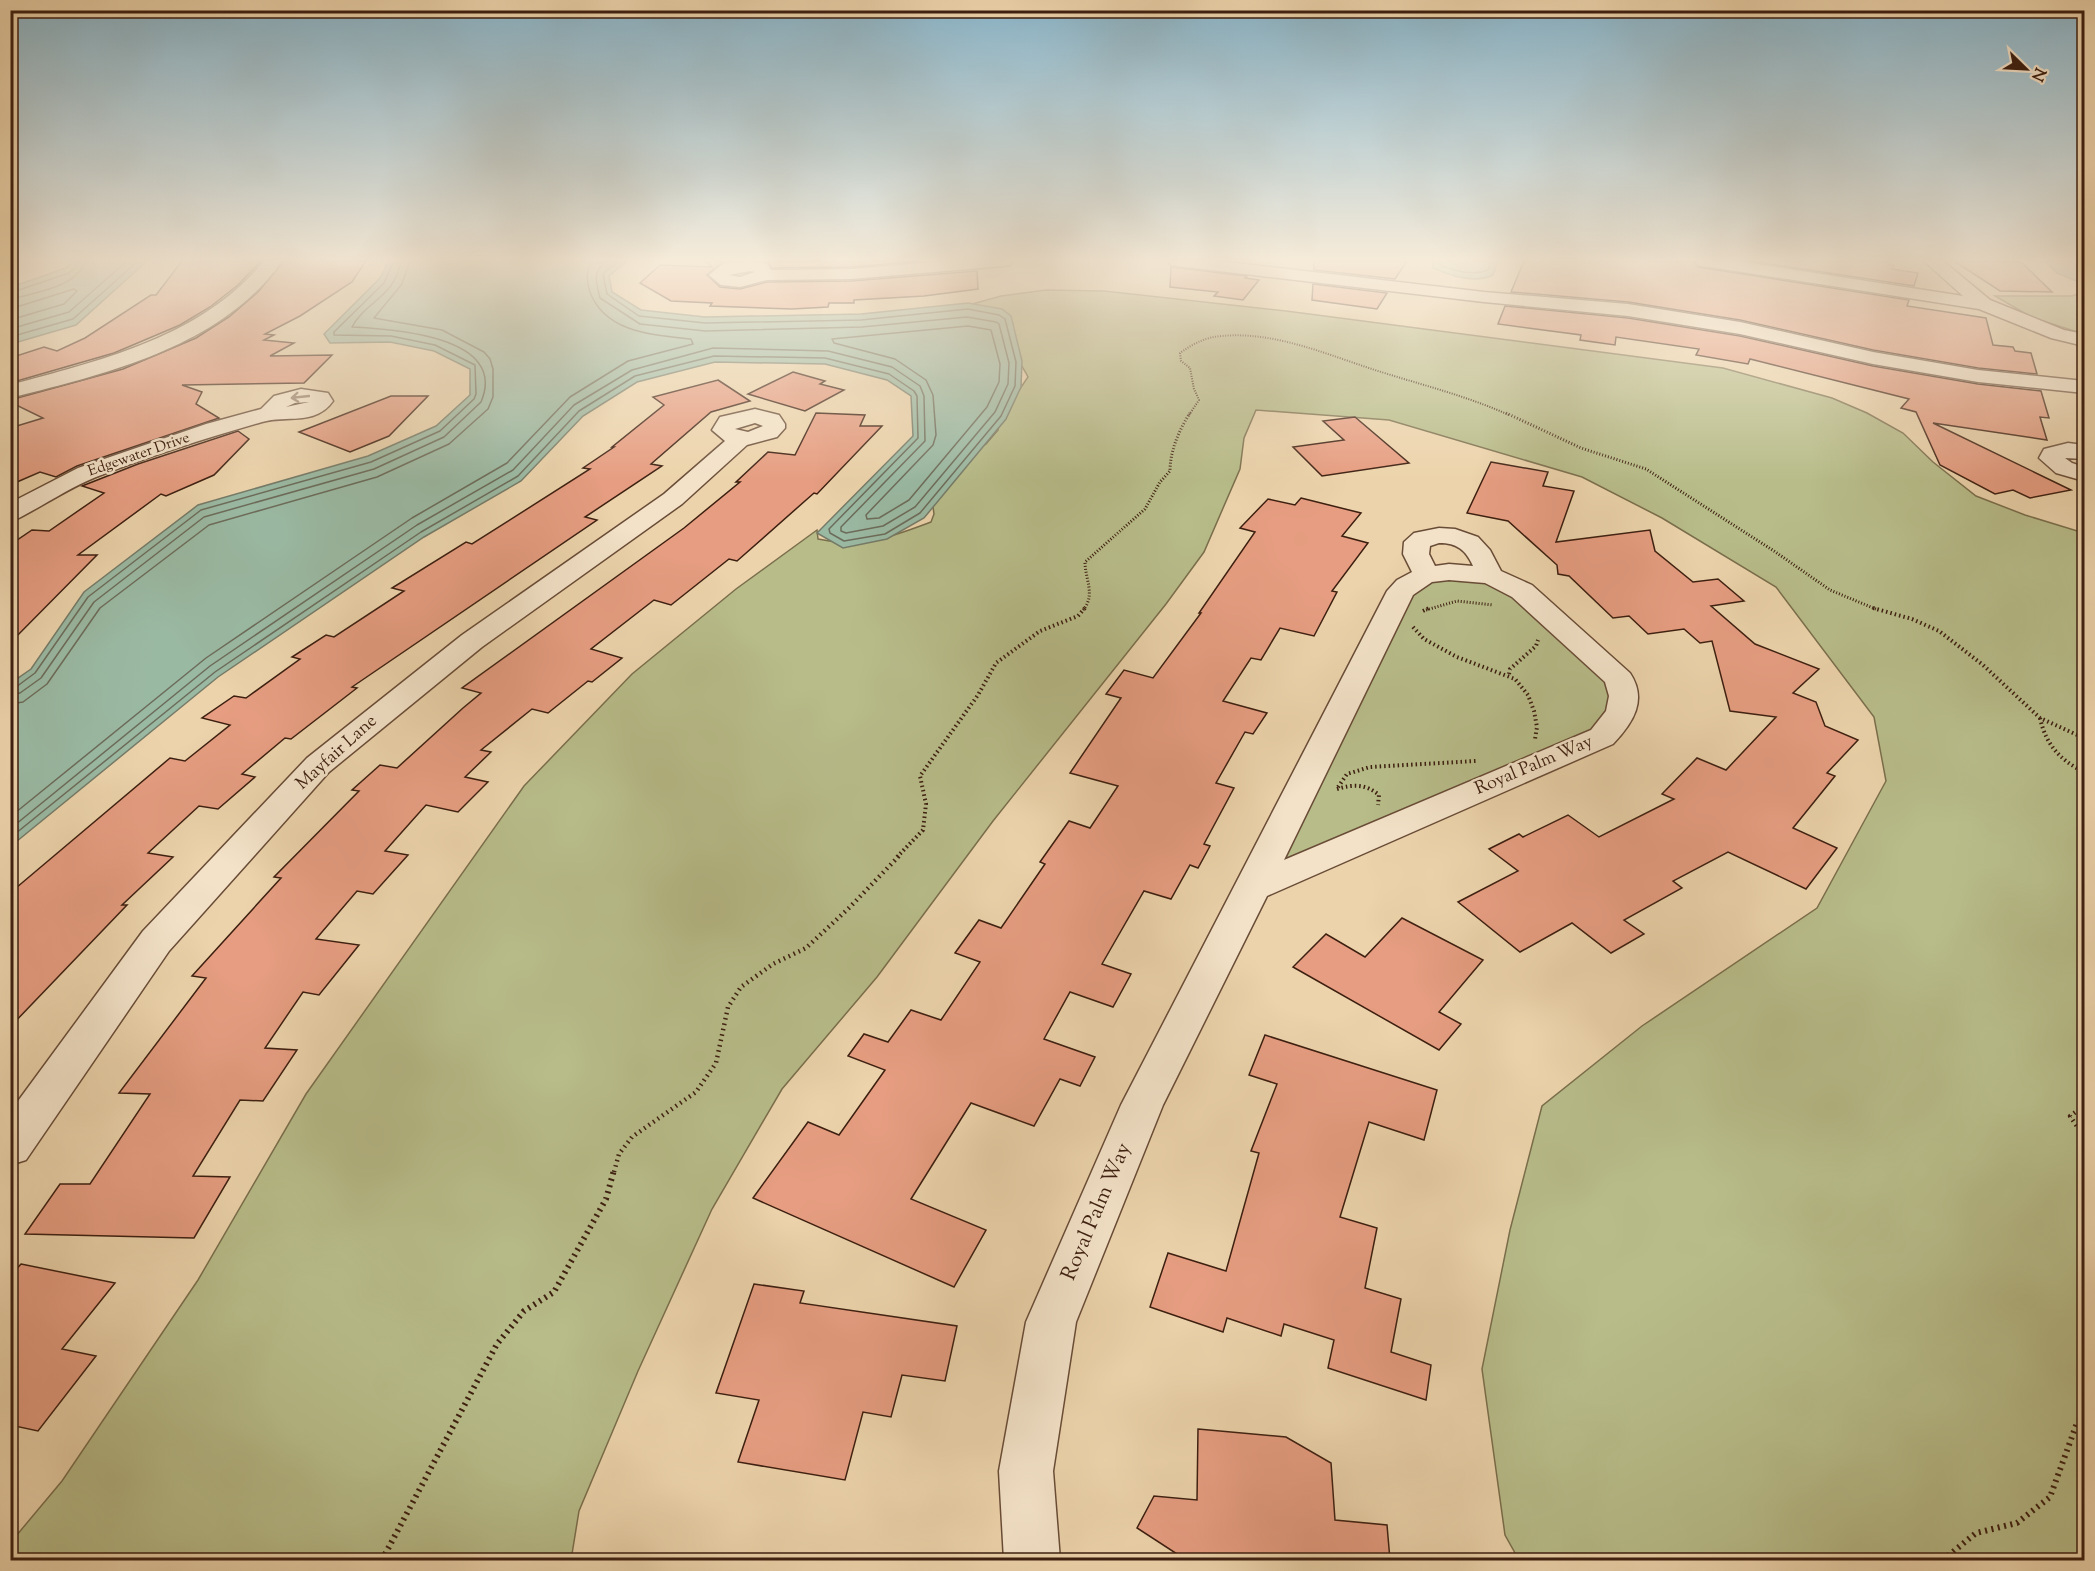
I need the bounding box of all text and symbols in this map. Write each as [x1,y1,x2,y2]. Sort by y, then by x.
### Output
north arrow [1996,39,2056,99]
text: N [2024,64,2051,85]
one-way arrow [291,392,310,403]
street label: Edgewater Drive [85,428,193,482]
street label: Mayfair Lane [291,709,383,797]
street label: Royal Palm Way [1471,729,1597,803]
street label: Royal Palm Way [1055,1138,1140,1285]

